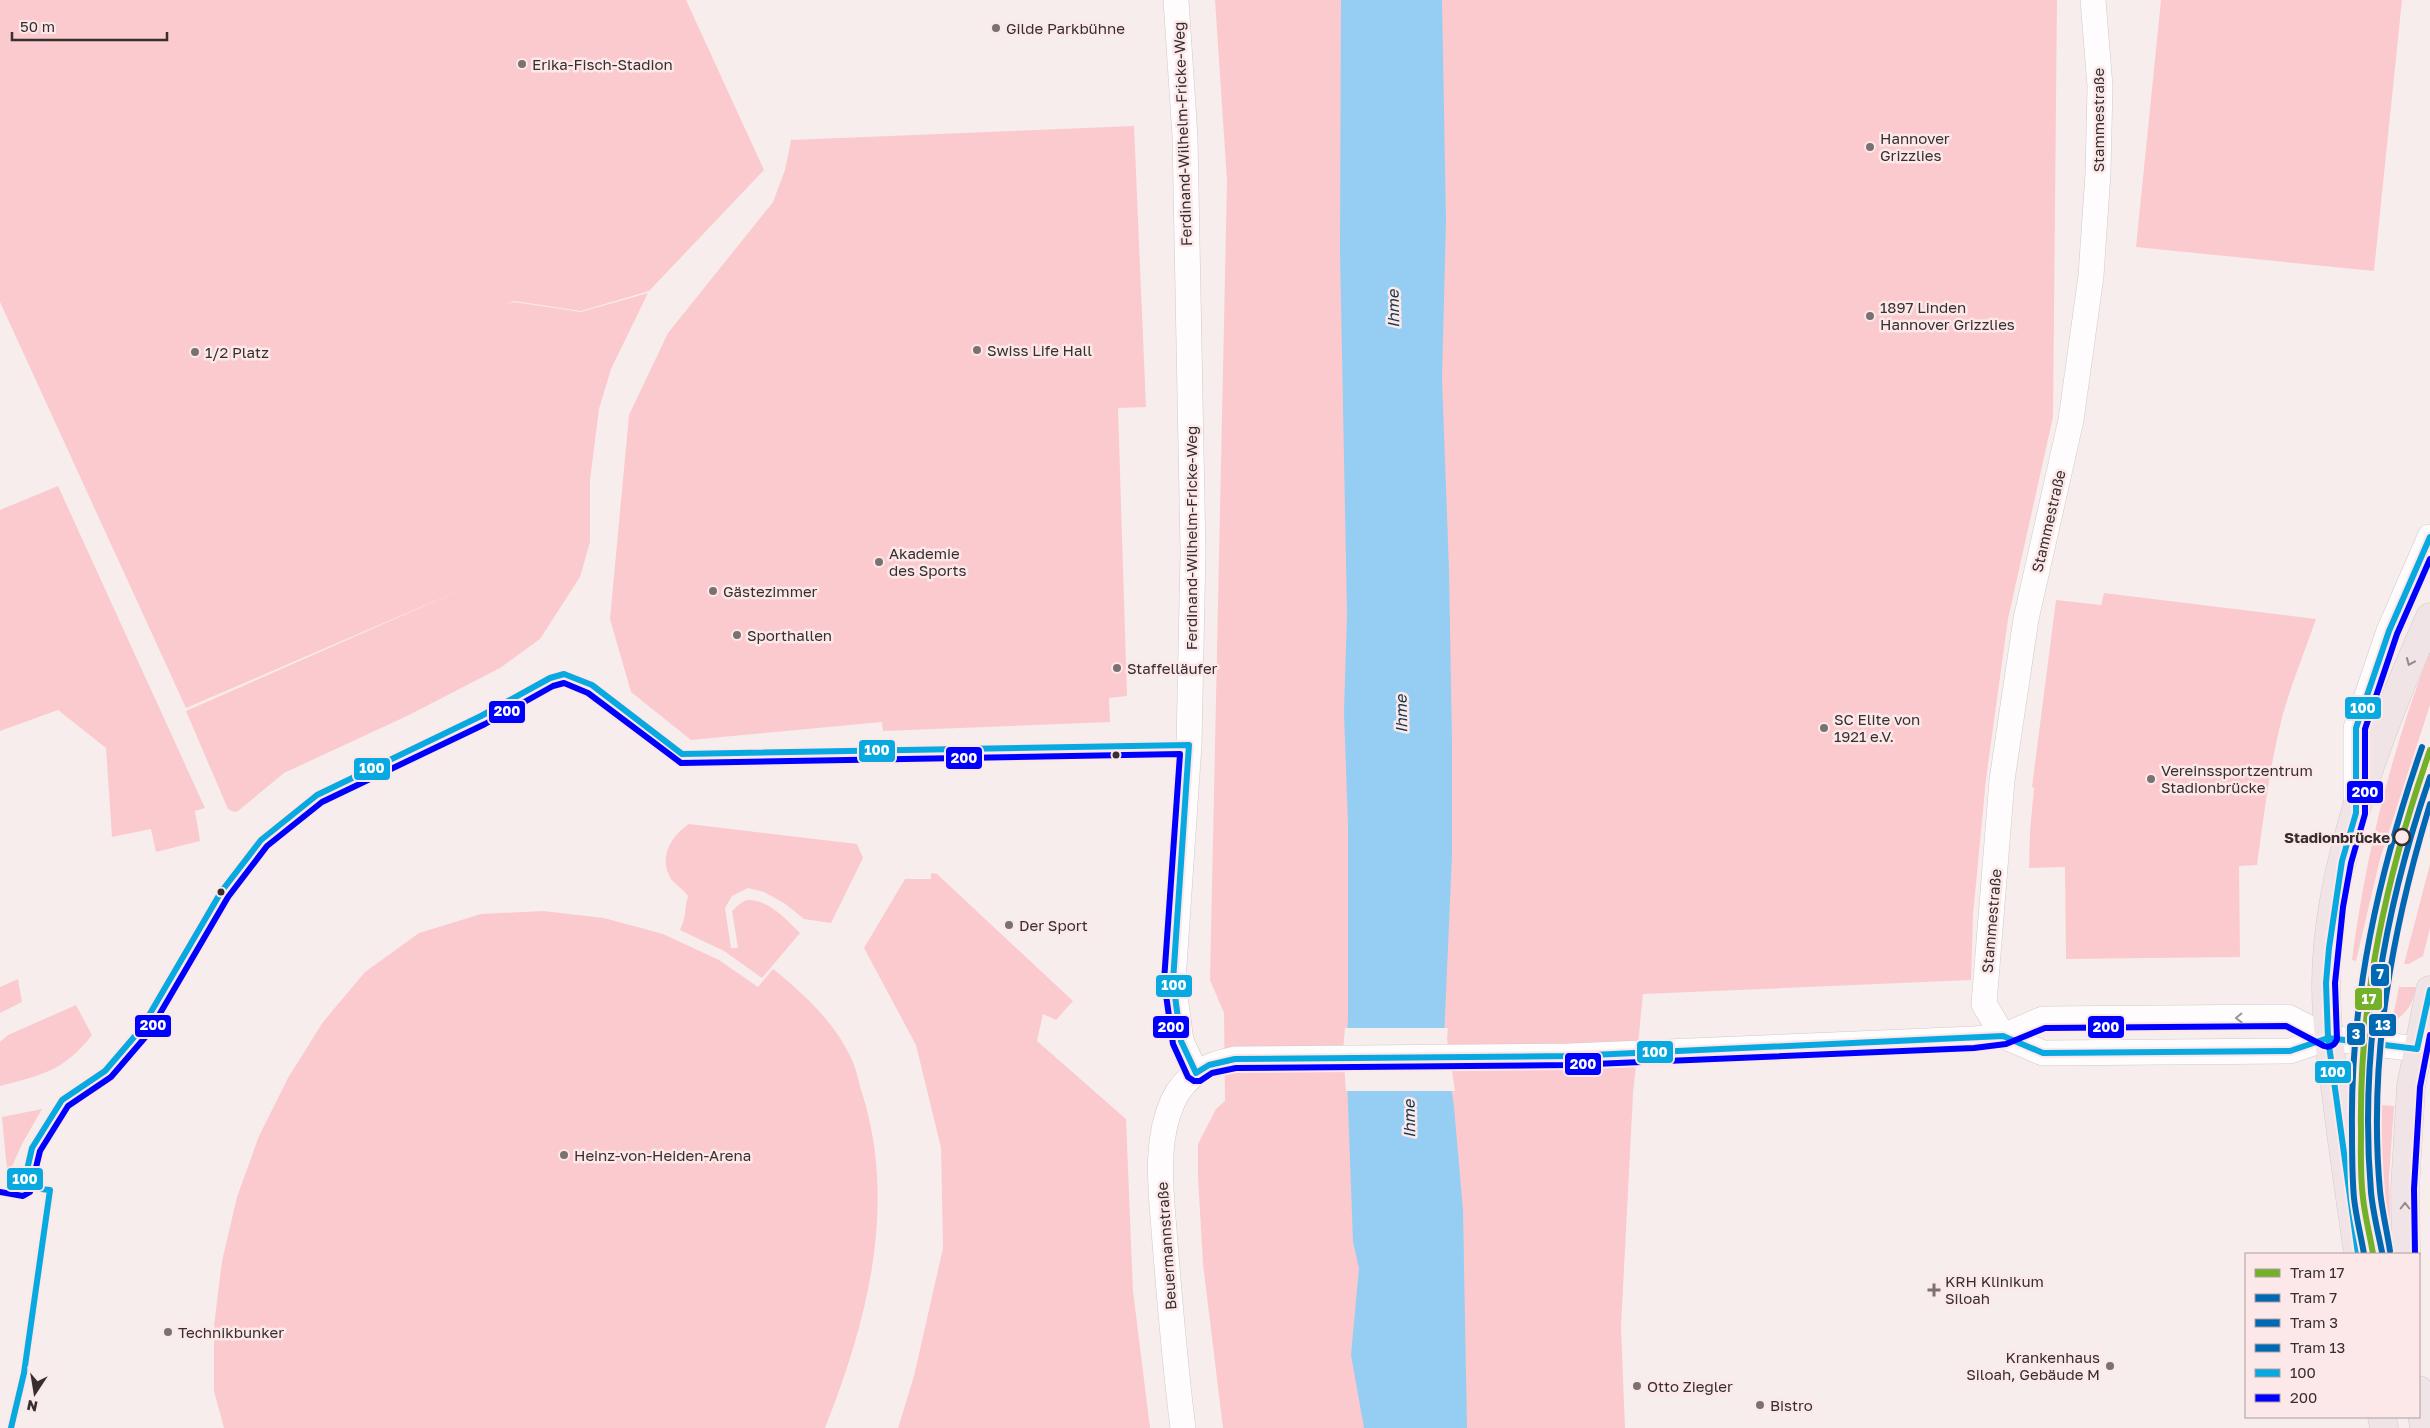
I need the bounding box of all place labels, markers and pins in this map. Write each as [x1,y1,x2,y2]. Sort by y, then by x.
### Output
place label: Gilde Parkbühne [1006,19,1125,37]
marker: Gilde Parkbühne [990,22,1002,34]
place label: Erika-Fisch-Stadion [532,55,673,73]
marker: Erika-Fisch-Stadion [516,58,528,70]
place label: Hannover Grizzlies [1880,129,1950,164]
marker: Hannover Grizzlies [1864,141,1876,153]
place label: 1897 Linden Hannover Grizzlies [1880,298,2015,333]
marker: 1897 Linden Hannover Grizzlies [1864,310,1876,322]
place label: Swiss Life Hall [987,341,1092,359]
place label: 1/2 Platz [205,343,269,361]
marker: Swiss Life Hall [971,344,983,356]
marker: 1/2 Platz [189,346,201,358]
place label: Akademie des Sports [889,544,967,579]
marker: Akademie des Sports [873,556,885,568]
place label: Gästezimmer [723,582,818,600]
marker: Gästezimmer [707,585,719,597]
place label: Sporthallen [747,626,832,644]
marker: Sporthallen [731,629,743,641]
place label: Staffelläufer [1127,659,1218,677]
marker: Staffelläufer [1111,662,1123,674]
place label: SC Elite von 1921 e.V. [1834,710,1920,745]
marker: SC Elite von 1921 e.V. [1818,722,1830,734]
unlabelled marker [1111,750,1121,760]
place label: Vereinssportzentrum Stadionbrücke [2161,761,2313,796]
marker: Vereinssportzentrum Stadionbrücke [2145,773,2157,785]
place label: Stadionbrücke [2284,828,2390,846]
marker: Stadionbrücke [2393,828,2411,846]
unlabelled marker [216,887,226,897]
place label: Der Sport [1019,916,1088,934]
marker: Der Sport [1003,919,1015,931]
place label: Heinz-von-Heiden-Arena [574,1146,751,1164]
marker: Heinz-von-Heiden-Arena [558,1149,570,1161]
place label: KRH Klinikum Siloah [1945,1272,2044,1307]
marker: KRH Klinikum Siloah [1927,1283,1941,1297]
place label: Technikbunker [178,1323,284,1341]
marker: Technikbunker [162,1326,174,1338]
place label: Krankenhaus Siloah, Gebäude M [1966,1348,2100,1383]
marker: Krankenhaus Siloah, Gebäude M [2104,1360,2116,1372]
place label: Otto Ziegler [1647,1377,1733,1395]
marker: Otto Ziegler [1631,1380,1643,1392]
place label: Bistro [1770,1396,1813,1414]
marker: Bistro [1754,1399,1766,1411]

